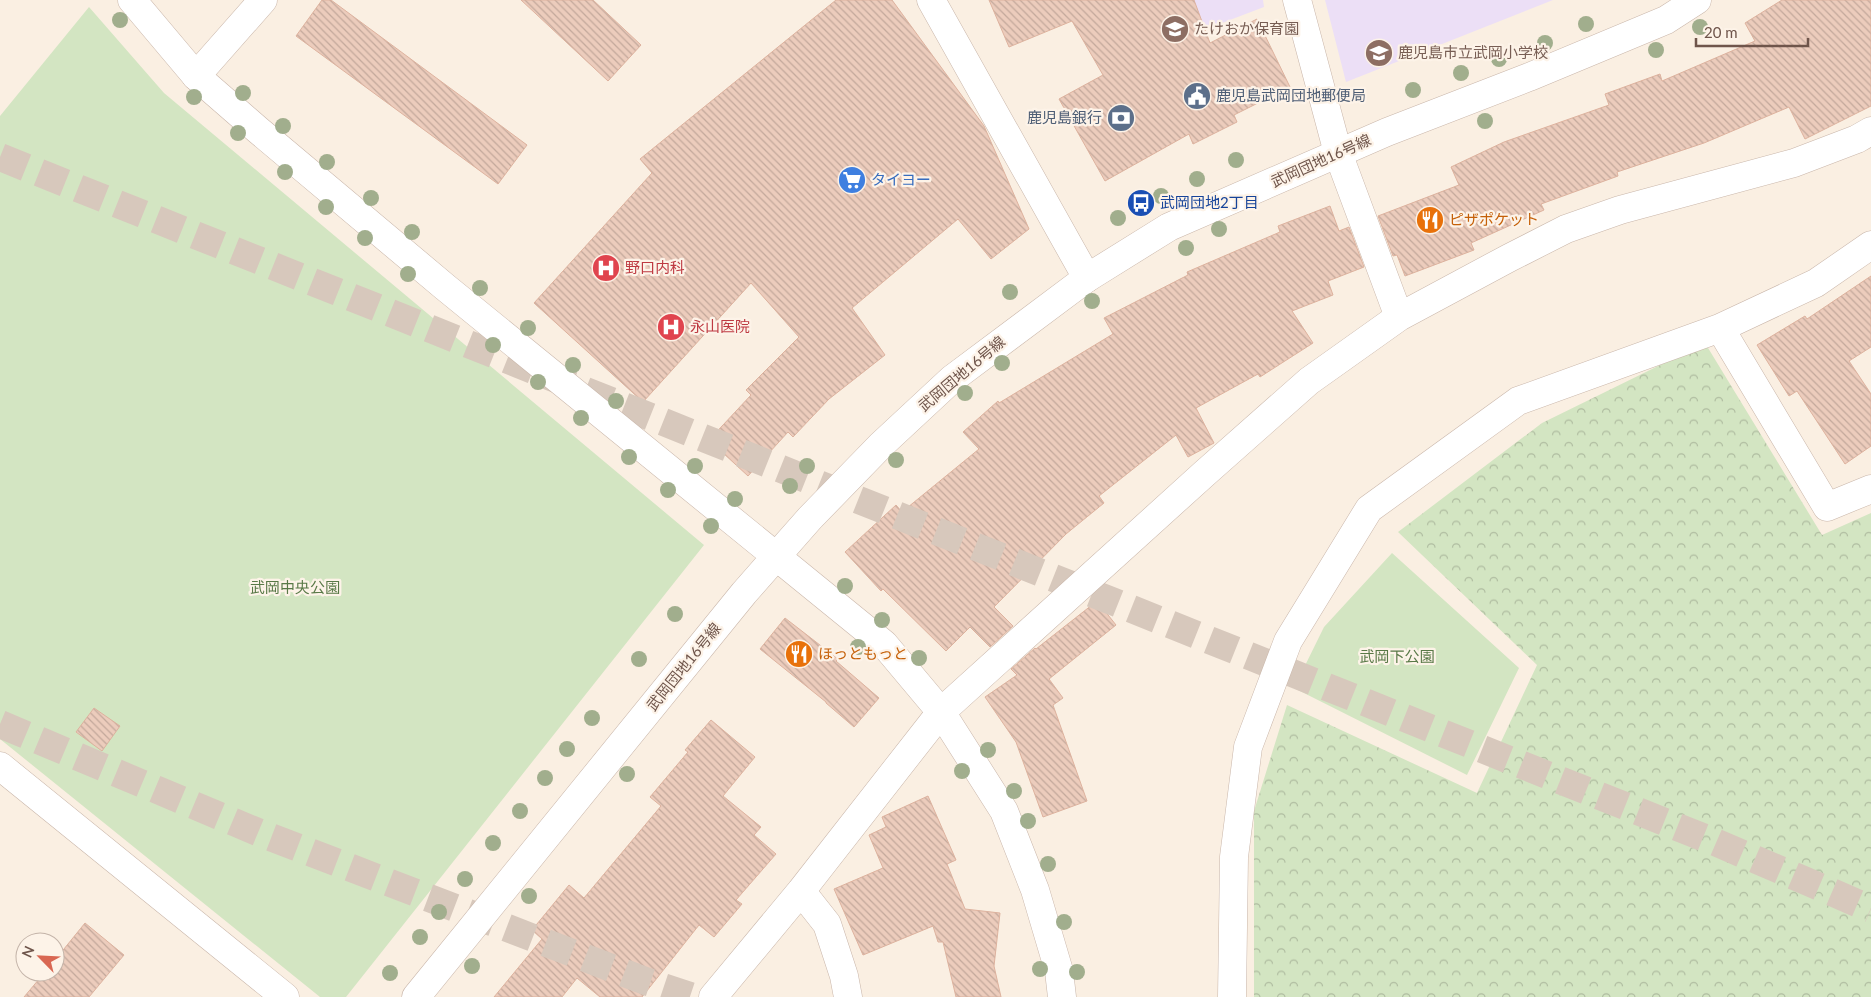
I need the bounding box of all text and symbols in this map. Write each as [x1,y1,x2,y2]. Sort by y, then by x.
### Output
school or university icon: たけおか保育園 [1160,14,1190,44]
scale bar [1696,15,1808,47]
place label: たけおか保育園 [1194,19,1299,37]
text: 20 m [1704,23,1738,41]
school or university icon: 鹿児島市立武岡小学校 [1364,38,1394,68]
place label: 鹿児島市立武岡小学校 [1398,43,1548,61]
public building icon: 鹿児島武岡団地郵便局 [1182,81,1212,111]
place label: 鹿児島武岡団地郵便局 [1216,86,1366,104]
bank icon: 鹿児島銀行 [1106,103,1136,133]
place label: 鹿児島銀行 [1027,108,1102,126]
street label: 武岡団地16号線 [1268,130,1373,190]
supermarket icon: タイヨー [837,165,867,195]
place label: タイヨー [871,170,931,188]
bus stop icon: 武岡団地2丁目 [1126,188,1156,218]
place label: 武岡団地2丁目 [1160,193,1259,211]
restaurant icon: ピザポケット [1415,205,1445,235]
place label: ピザポケット [1449,210,1539,228]
hospital icon: 野口内科 [591,253,621,283]
place label: 野口内科 [625,258,685,276]
hospital icon: 永山医院 [656,312,686,342]
place label: 永山医院 [690,317,750,335]
street label: 武岡団地16号線 [914,332,1008,415]
park label: 武岡中央公園 [250,578,340,596]
street label: 武岡団地16号線 [642,619,724,714]
restaurant icon: ほっともっと [784,639,814,669]
place label: ほっともっと [818,644,908,662]
park label: 武岡下公園 [1359,647,1435,665]
north arrow [15,932,65,982]
text: N [18,943,38,960]

